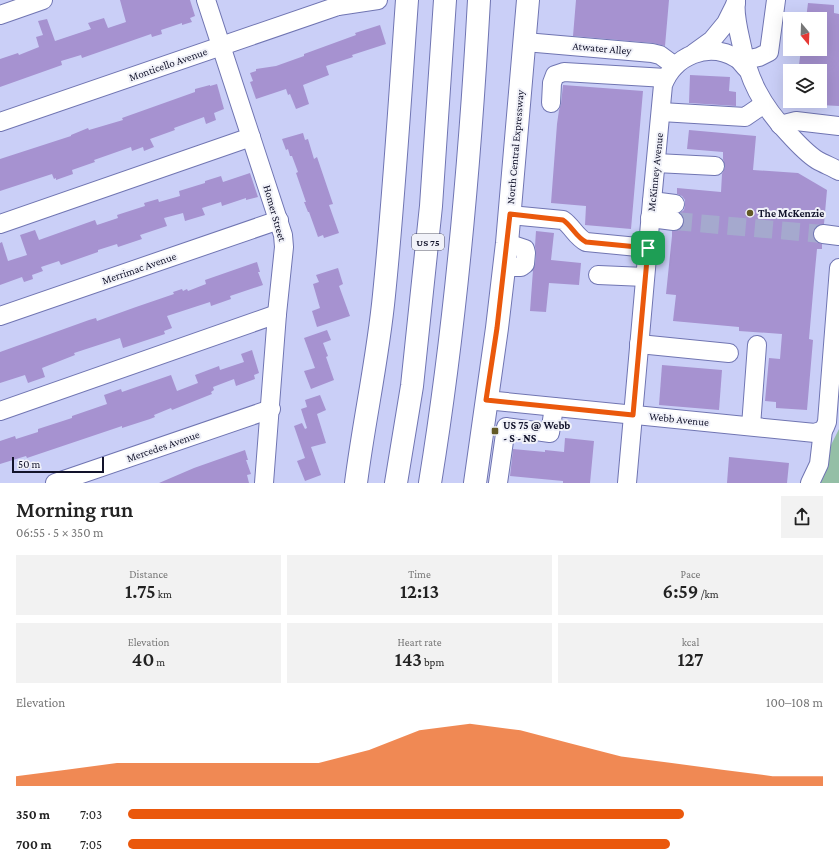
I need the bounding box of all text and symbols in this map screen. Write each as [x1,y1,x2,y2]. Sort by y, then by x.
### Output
north arrow [783,12,827,56]
map controls [783,12,827,108]
street label: Atwater Alley [572,39,633,58]
street label: Monticello Avenue [127,45,209,83]
button: layers [783,64,827,108]
street label: North Central Expressway [504,88,527,205]
street label: McKinney Avenue [645,132,666,212]
street label: Homer Street [261,183,289,243]
place label: The McKenzie [758,207,824,219]
marker: The McKenzie [745,208,755,218]
pin [631,231,665,265]
road number: US 75 [412,234,444,250]
icon: arrive [637,237,659,259]
street label: Merrimac Avenue [100,250,178,286]
street label: Webb Avenue [648,410,710,428]
place label: US 75 @ Webb - S - NS [503,419,570,444]
marker: US 75 @ Webb - S - NS [490,426,500,436]
street label: Mercedes Avenue [125,428,201,464]
scale bar [12,455,104,474]
text: 50 m [18,458,40,470]
button: share [781,496,823,538]
text: Morning run [16,497,133,522]
text: 06:55 · 5 × 350 m [16,525,103,540]
text: Distance [129,568,168,580]
text: Time [408,568,431,580]
text: Pace [681,568,700,580]
text: 1.75 [125,580,156,602]
text: 12:13 [400,580,439,602]
text: 6:59 [663,580,698,602]
text: km [156,588,172,600]
text: /km [698,588,718,600]
text: Elevation [128,636,169,648]
text: Heart rate [398,636,441,648]
text: kcal [682,636,699,648]
text: 40 [132,648,154,670]
text: 143 [395,648,422,670]
text: 127 [677,648,704,670]
text: m [154,656,165,668]
text: bpm [422,656,444,668]
text: Elevation [16,695,65,710]
text: 100–108 m [766,695,823,710]
text: 350 m [16,807,50,822]
text: 7:03 [80,807,102,822]
text: 700 m [16,837,51,852]
text: 7:05 [80,837,102,852]

